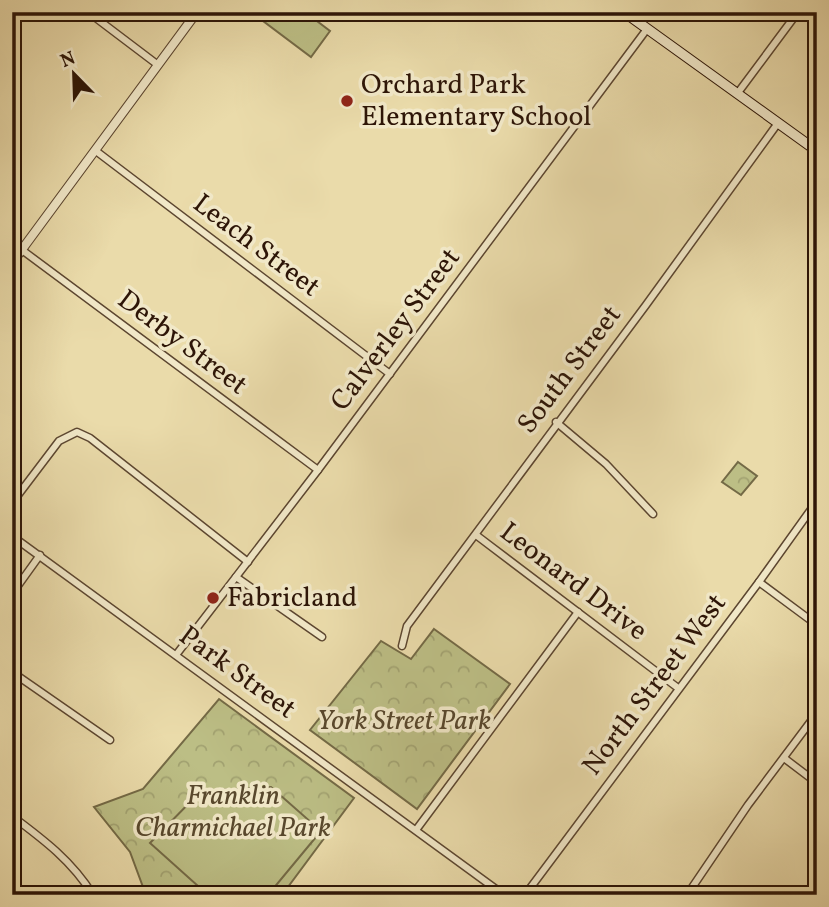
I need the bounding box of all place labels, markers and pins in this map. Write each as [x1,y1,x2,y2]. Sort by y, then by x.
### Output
place label: Orchard Park Elementary School [361,66,592,137]
marker: Orchard Park Elementary School [339,93,355,109]
place label: Fabricland [227,579,357,618]
marker: Fabricland [205,590,221,606]

